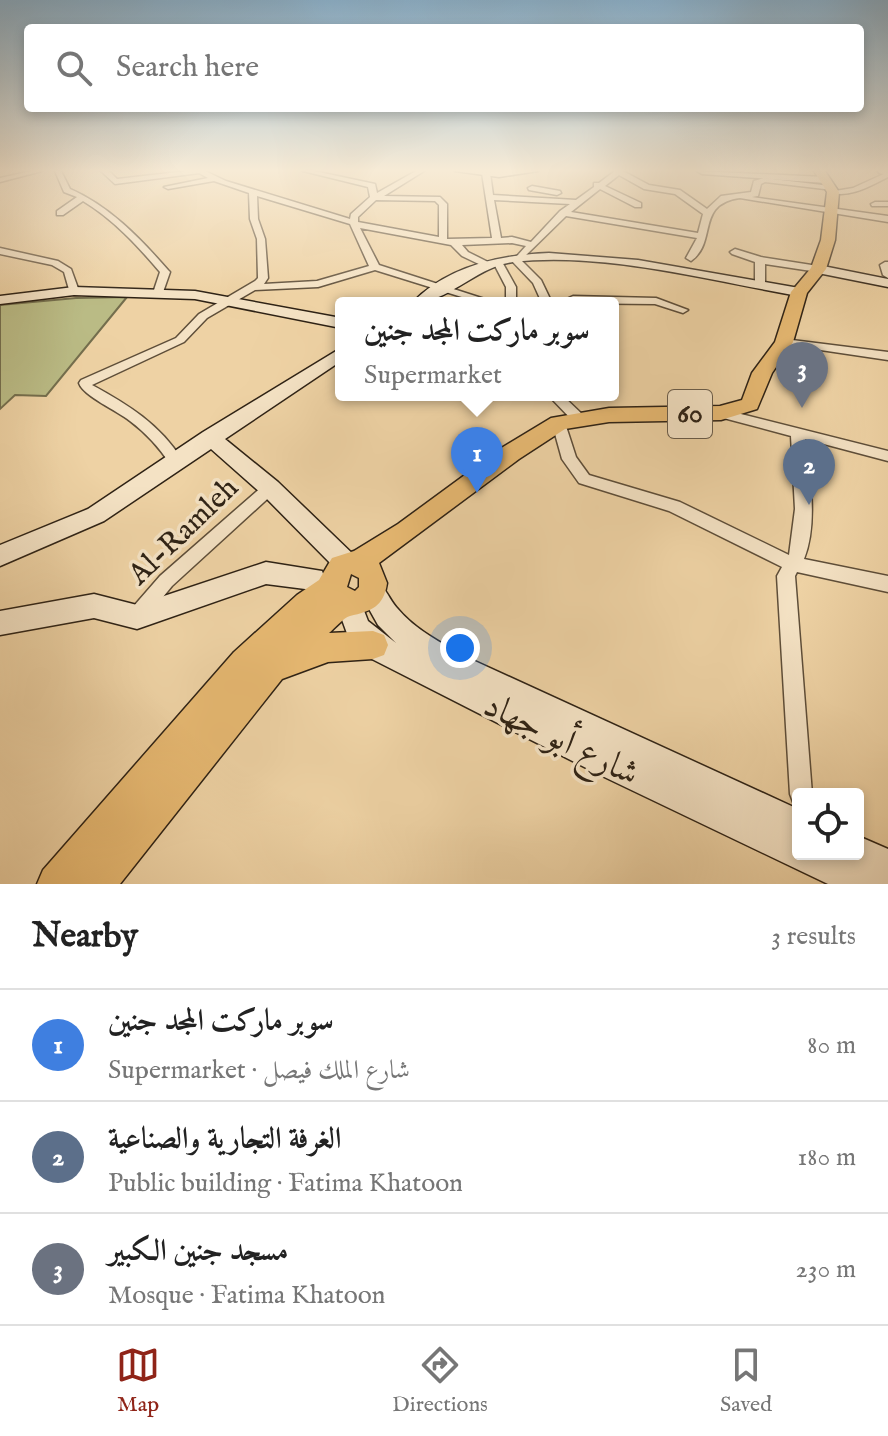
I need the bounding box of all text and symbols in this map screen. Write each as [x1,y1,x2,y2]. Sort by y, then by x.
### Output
search box [24,24,864,112]
icon: search [52,46,96,90]
text: Search here [116,49,259,87]
popup [335,297,619,401]
text: سوبر ماركت المجد جنين [364,313,590,351]
pin: 3 [776,342,828,408]
text: Supermarket [364,359,502,392]
road number: 60 [668,390,712,438]
pin: 1 [451,427,503,493]
pin: 2 [783,439,835,505]
street label: Al-Ramleh [120,470,247,595]
your location [440,628,480,668]
street label: شارع أبو جهاد [473,679,648,802]
map controls [792,788,864,860]
button: locate [792,788,864,860]
text: Nearby [32,915,138,958]
text: 3 results [771,920,856,953]
text: سوبر ماركت المجد جنين [108,1003,334,1041]
text: 1 [53,1029,63,1062]
text: 80 m [807,1029,856,1062]
text: Supermarket · شارع الملك فيصل [108,1054,410,1087]
text: الغرفة التجارية والصناعية [108,1121,342,1159]
text: 2 [52,1141,64,1174]
text: 180 m [798,1141,856,1174]
text: Public building · Fatima Khatoon [108,1167,463,1200]
text: مسجد جنين الكبير [108,1233,288,1271]
text: 3 [53,1253,63,1286]
text: 230 m [796,1253,856,1286]
text: Mosque · Fatima Khatoon [108,1279,385,1312]
tab: Map [116,1343,160,1419]
tab: Directions [392,1343,488,1419]
tab: Saved [720,1343,772,1419]

